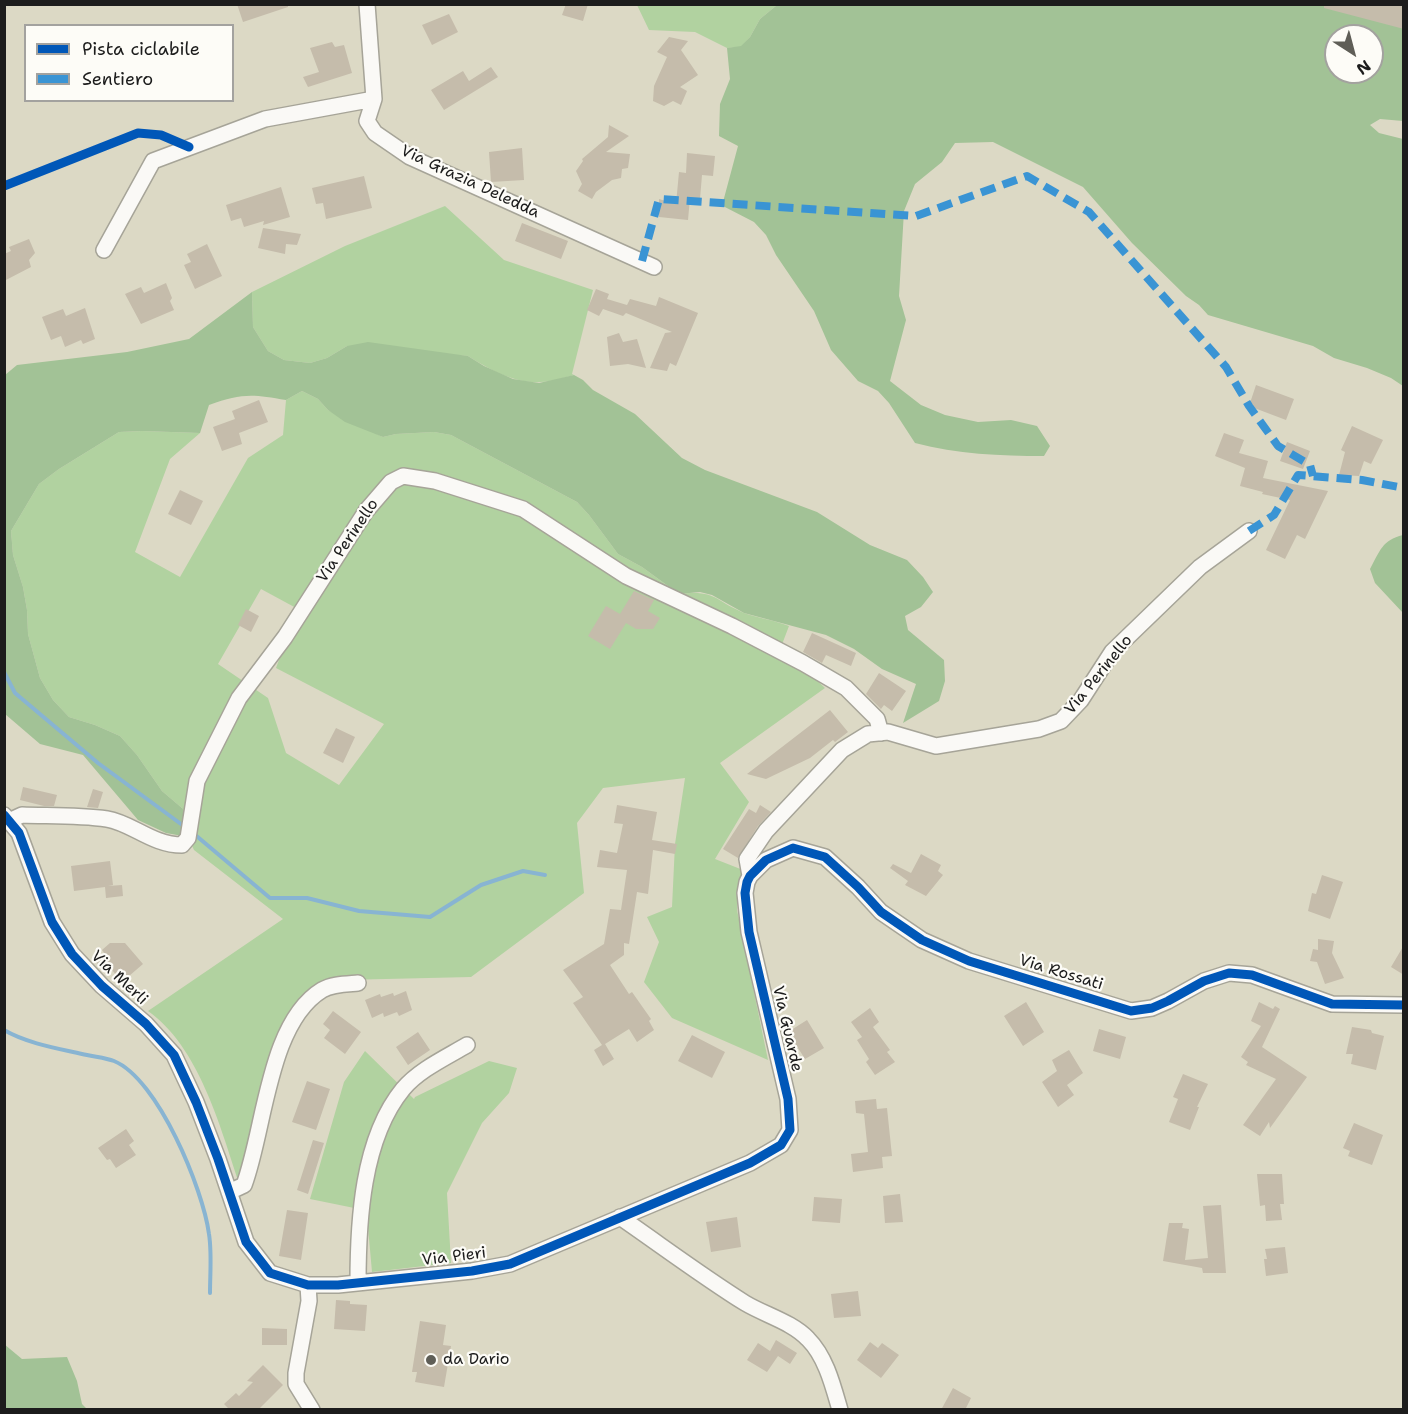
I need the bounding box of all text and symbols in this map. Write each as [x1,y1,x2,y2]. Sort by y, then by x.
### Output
legend [24,24,234,102]
north arrow [1324,24,1384,84]
text: Pista ciclabile [82,37,200,61]
text: N [1352,55,1375,80]
text: Sentiero [82,67,153,91]
street label: Via Grazia Deledda [398,141,542,223]
street label: Via Perinello [313,495,383,587]
street label: Via Perinello [1061,631,1137,719]
street label: Via Merli [87,947,151,1009]
street label: Via Rossati [1017,951,1105,995]
street label: Via Guarde [768,984,806,1074]
street label: Via Pieri [421,1244,487,1270]
place label: da Dario [443,1350,509,1370]
marker: da Dario [424,1353,438,1367]

